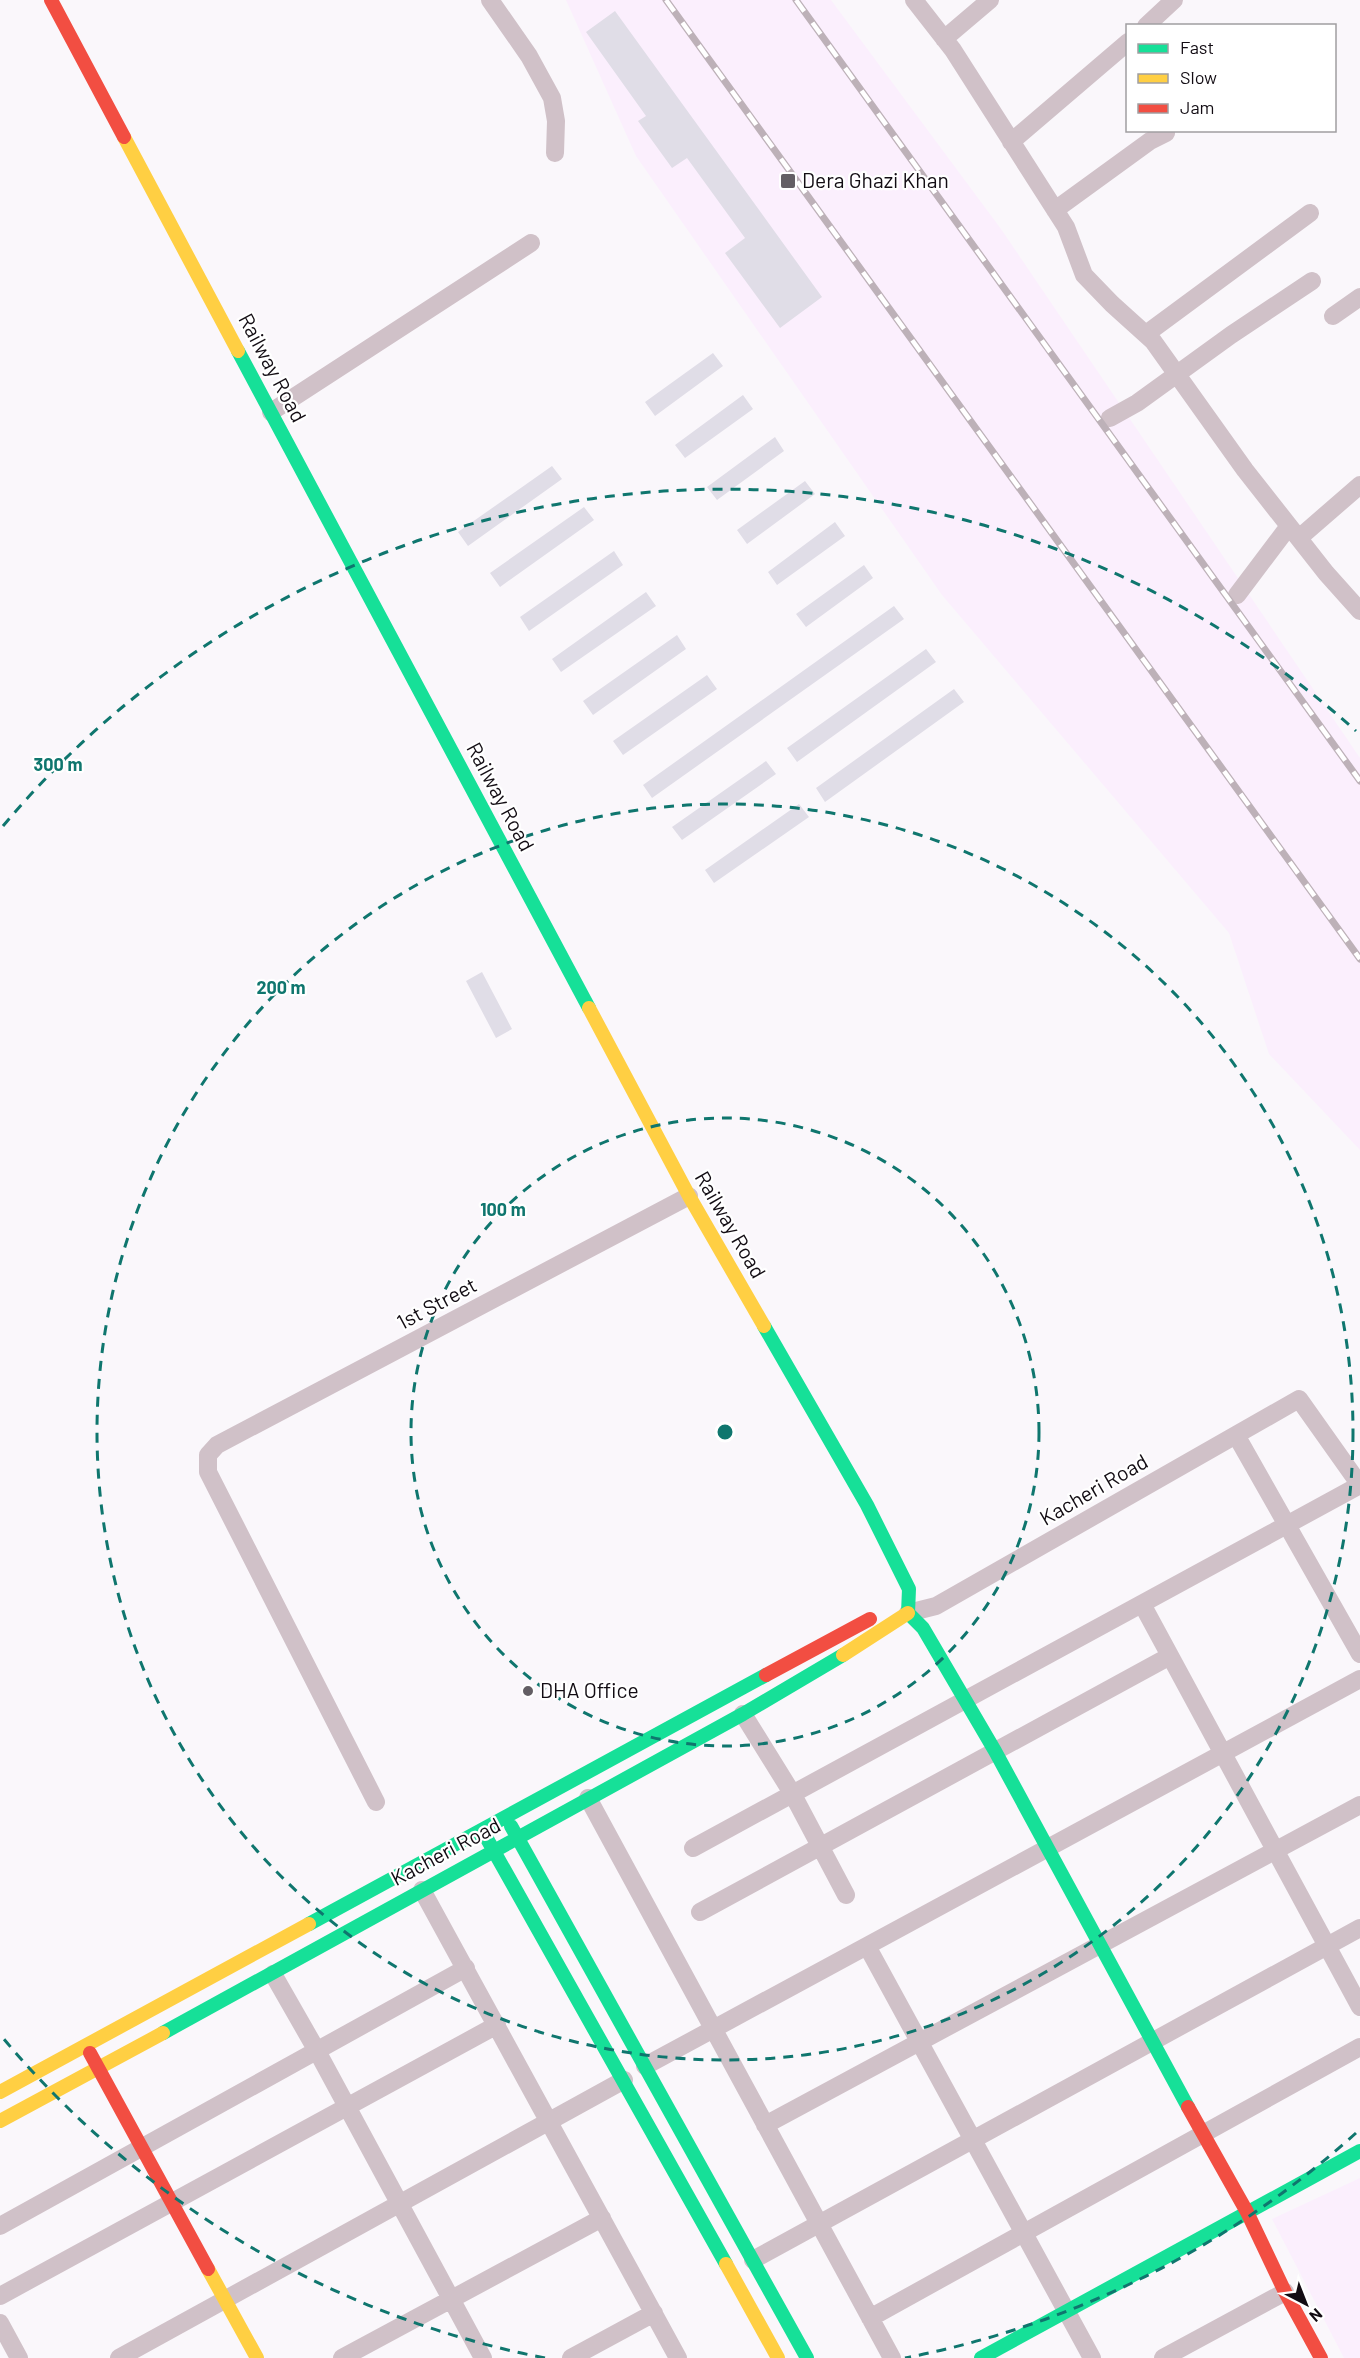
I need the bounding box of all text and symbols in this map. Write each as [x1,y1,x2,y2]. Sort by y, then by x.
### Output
legend [1126,24,1336,132]
text: Fast [1180,36,1214,58]
text: Slow [1180,66,1217,88]
text: Jam [1180,96,1214,118]
place label: Dera Ghazi Khan [802,167,949,192]
marker: Dera Ghazi Khan [779,172,797,190]
street label: Railway Road [234,309,312,426]
street label: Railway Road [462,738,540,855]
text: 300 m [34,753,82,775]
text: 200 m [256,976,306,998]
street label: Railway Road [691,1166,772,1282]
text: 100 m [480,1198,526,1220]
street label: 1st Street [392,1271,480,1334]
centre of rings [715,1422,735,1442]
street label: Kacheri Road [1035,1448,1152,1530]
place label: DHA Office [540,1677,639,1702]
marker: DHA Office [521,1684,535,1698]
street label: Kacheri Road [386,1811,504,1890]
north arrow [1276,2274,1336,2334]
text: N [1306,2305,1327,2326]

